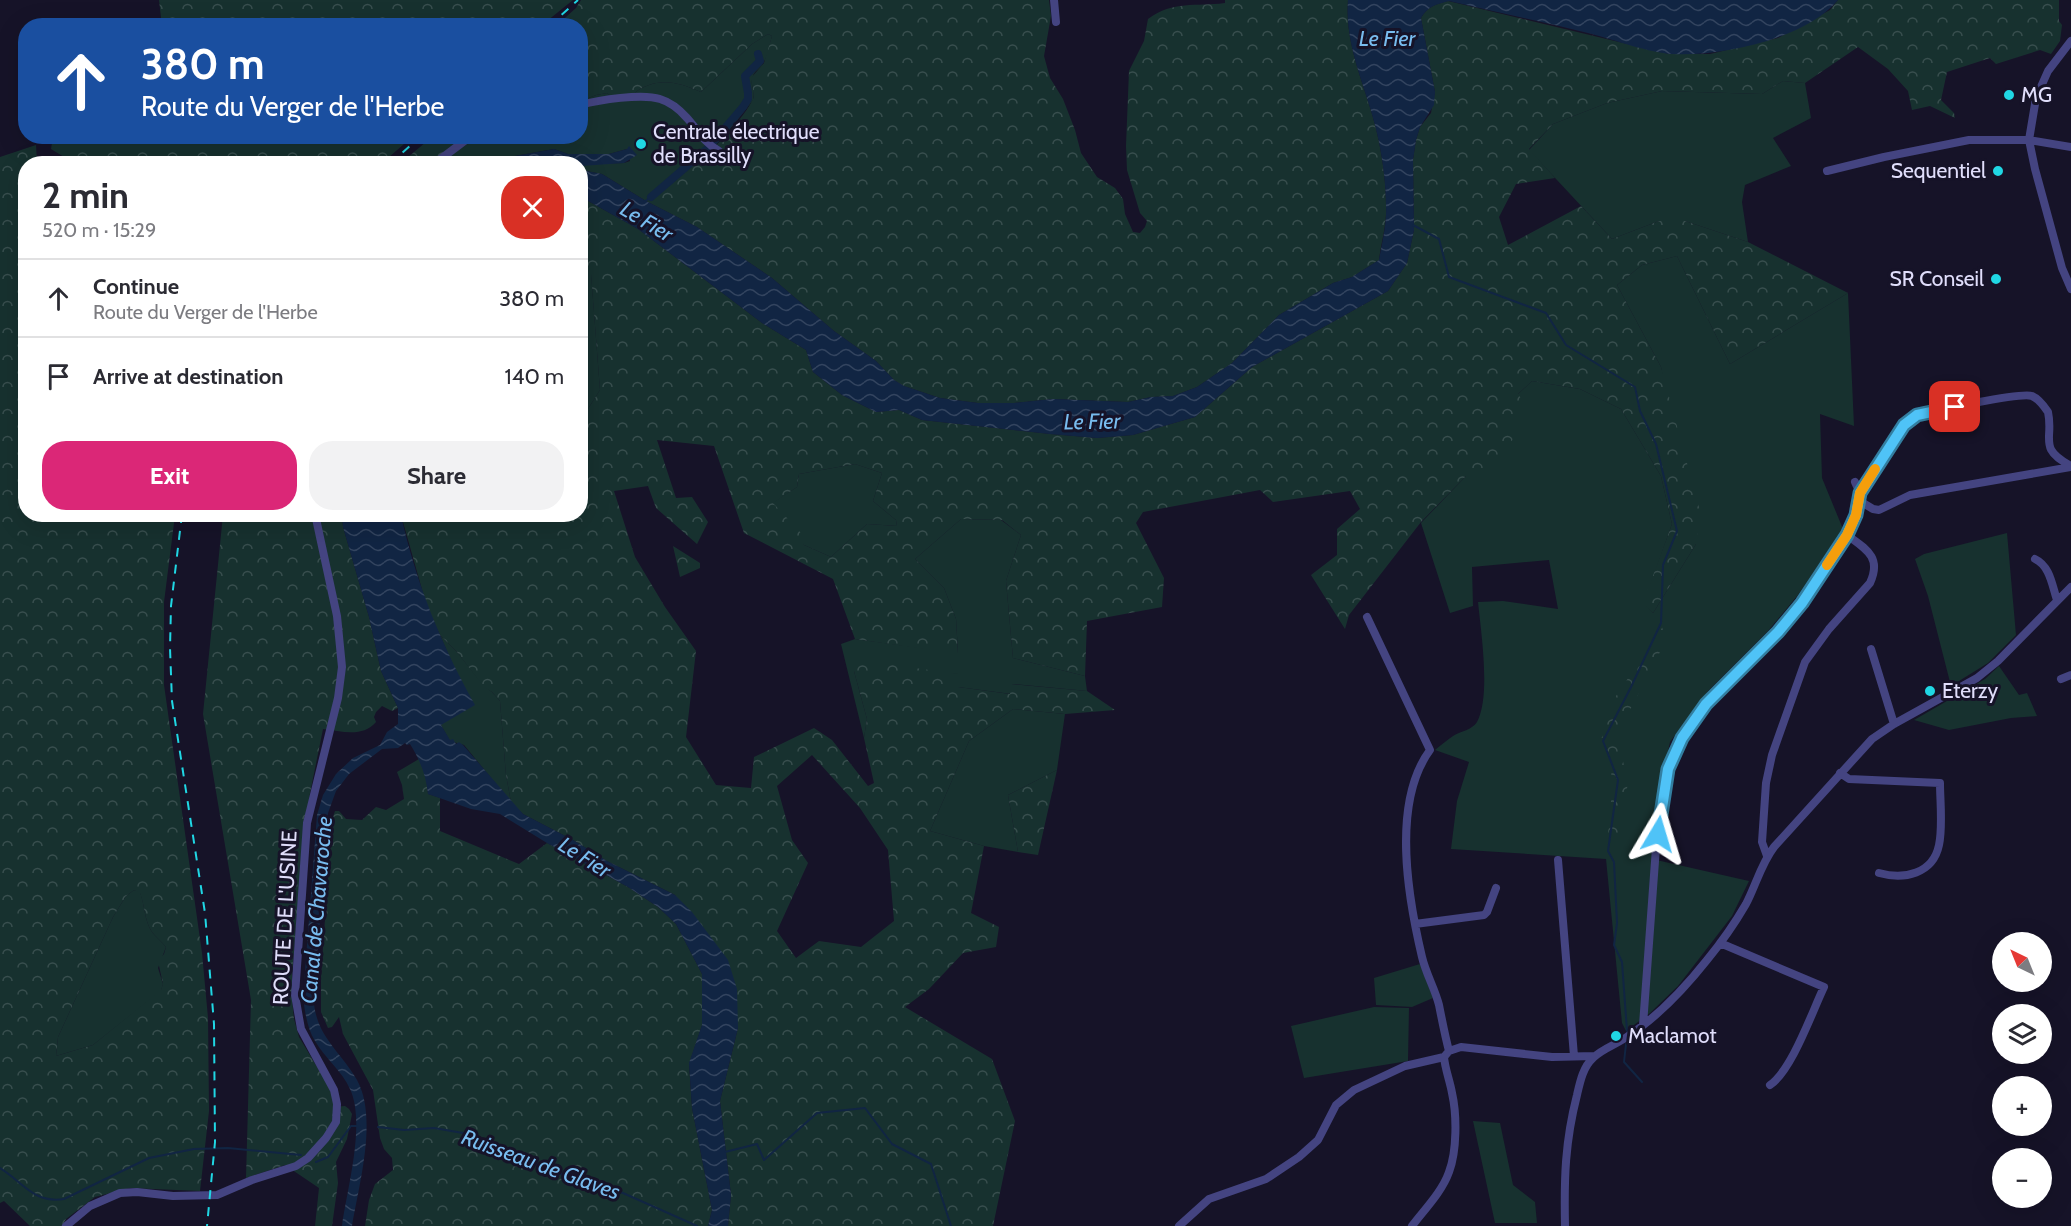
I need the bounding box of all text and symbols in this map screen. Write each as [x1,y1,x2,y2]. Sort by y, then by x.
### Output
water label: Le Fier [1359,25,1417,52]
text: 380 m [141,38,265,90]
icon: ahead [42,42,120,120]
place label: MG [2021,82,2052,107]
marker: MG [2002,88,2016,102]
text: Route du Verger de l'Herbe [141,90,444,123]
place label: Centrale électrique de Brassilly [653,119,820,168]
marker: Centrale électrique de Brassilly [634,137,648,151]
place label: Sequentiel [1891,158,1986,183]
marker: Sequentiel [1991,164,2005,178]
text: 2 min [42,173,129,217]
button: close [501,176,564,239]
water label: Le Fier [616,195,679,248]
text: 520 m · 15:29 [42,218,156,242]
place label: SR Conseil [1890,266,1984,291]
marker: SR Conseil [1989,272,2003,286]
text: Continue [93,273,179,300]
icon: ahead [42,282,75,315]
text: 380 m [499,285,564,312]
text: Route du Verger de l'Herbe [93,300,318,324]
icon: arrive [42,360,75,393]
text: Arrive at destination [93,363,283,390]
text: 140 m [505,363,564,390]
pin [1929,381,1980,432]
icon: arrive [1938,390,1971,423]
water label: Le Fier [1063,407,1122,435]
button: Exit [42,441,297,510]
button: Share [309,441,564,510]
place label: Eterzy [1942,678,1999,703]
marker: Eterzy [1923,684,1937,698]
position arrow [1626,802,1690,866]
water label: Canal de Chavaroche [295,815,338,1005]
street label: ROUTE DE L'USINE [267,830,302,1006]
water label: Le Fier [554,831,617,885]
north arrow [1992,932,2052,992]
map controls [1992,932,2052,1208]
button: layers [1992,1004,2052,1064]
place label: Maclamot [1628,1023,1716,1048]
marker: Maclamot [1609,1029,1623,1043]
button: + [1992,1076,2052,1136]
water label: Ruisseau de Glaves [458,1123,624,1206]
button: − [1992,1148,2052,1208]

